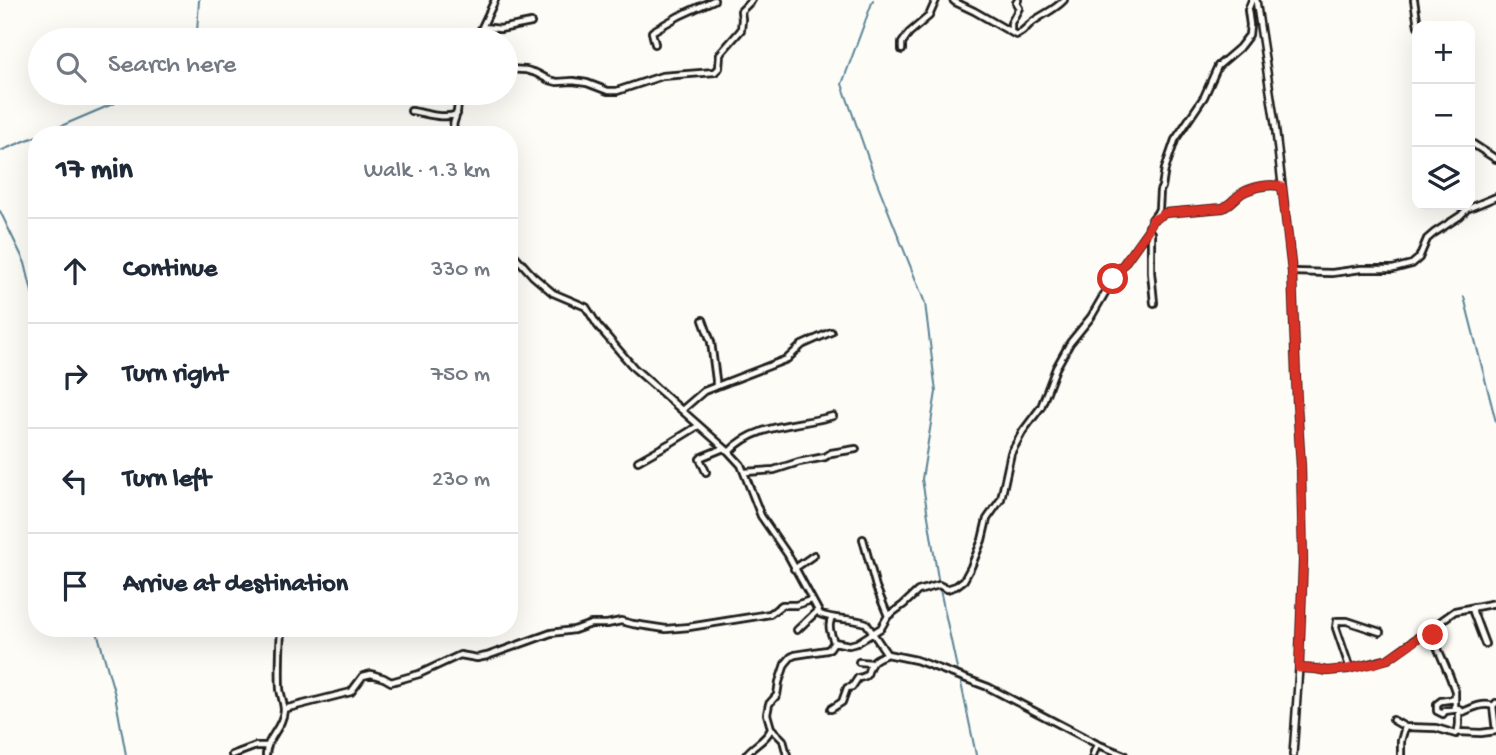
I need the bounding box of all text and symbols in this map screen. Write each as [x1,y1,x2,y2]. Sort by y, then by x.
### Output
map controls [1412,21,1475,210]
button: + [1412,21,1475,84]
search box [28,28,518,105]
icon: search [52,48,90,86]
text: Search here [108,51,236,82]
button: − [1412,84,1475,147]
button: layers [1412,147,1475,210]
text: 17 min [56,154,133,189]
text: Walk · 1.3 km [364,158,490,185]
icon: ahead [56,252,94,290]
text: Continue [123,255,217,286]
text: 330 m [431,257,490,284]
route start [1097,263,1128,294]
icon: right [56,357,94,395]
text: Turn right [123,360,227,391]
text: 750 m [431,362,490,389]
icon: left [56,462,94,500]
text: Turn left [123,465,211,496]
text: 230 m [432,467,490,494]
icon: arrive [56,567,94,605]
text: Arrive at destination [123,570,348,601]
route end [1417,619,1448,650]

